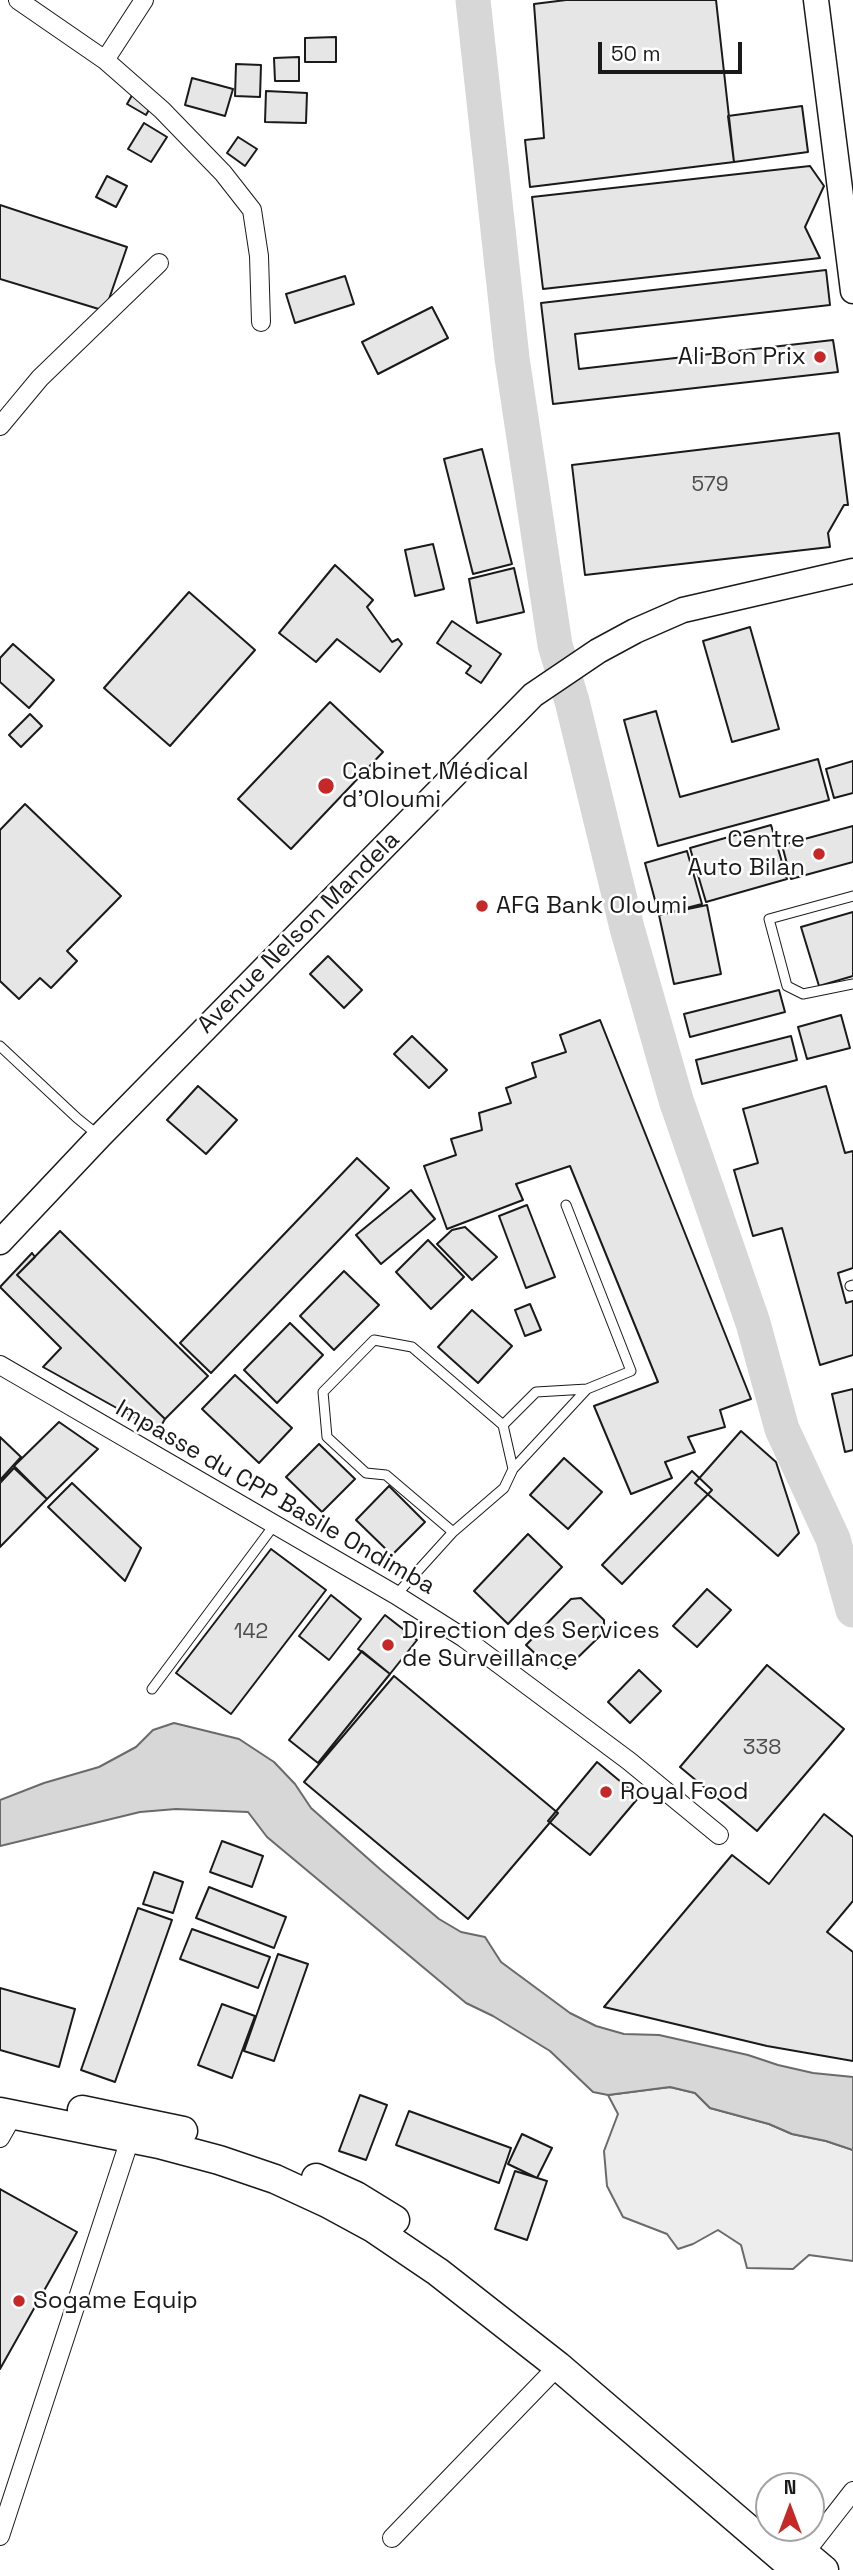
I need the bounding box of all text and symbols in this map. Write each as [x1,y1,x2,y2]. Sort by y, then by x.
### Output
scale bar [601,28,744,72]
text: 50 m [611,40,661,67]
place label: Ali Bon Prix [678,343,806,371]
marker: Ali Bon Prix [812,349,828,365]
house number: 579 [692,472,728,498]
place label: Cabinet Médical d'Oloumi [342,758,529,814]
marker: Cabinet Médical d'Oloumi [316,776,336,796]
street label: Avenue Nelson Mandela [192,826,406,1040]
place label: Centre Auto Bilan [687,826,805,882]
marker: Centre Auto Bilan [811,846,827,862]
place label: AFG Bank Oloumi [496,892,687,920]
marker: AFG Bank Oloumi [474,898,490,914]
street label: Impasse du CPP Basile Ondimba [110,1394,440,1602]
place label: Direction des Services de Surveillance [402,1617,660,1673]
house number: 142 [234,1619,268,1645]
marker: Direction des Services de Surveillance [380,1637,396,1653]
house number: 338 [743,1735,781,1761]
place label: Royal Food [620,1778,748,1806]
marker: Royal Food [598,1784,614,1800]
place label: Sogame Equip [33,2287,198,2315]
marker: Sogame Equip [11,2293,27,2309]
north arrow [755,2472,825,2542]
text: N [784,2475,796,2500]

